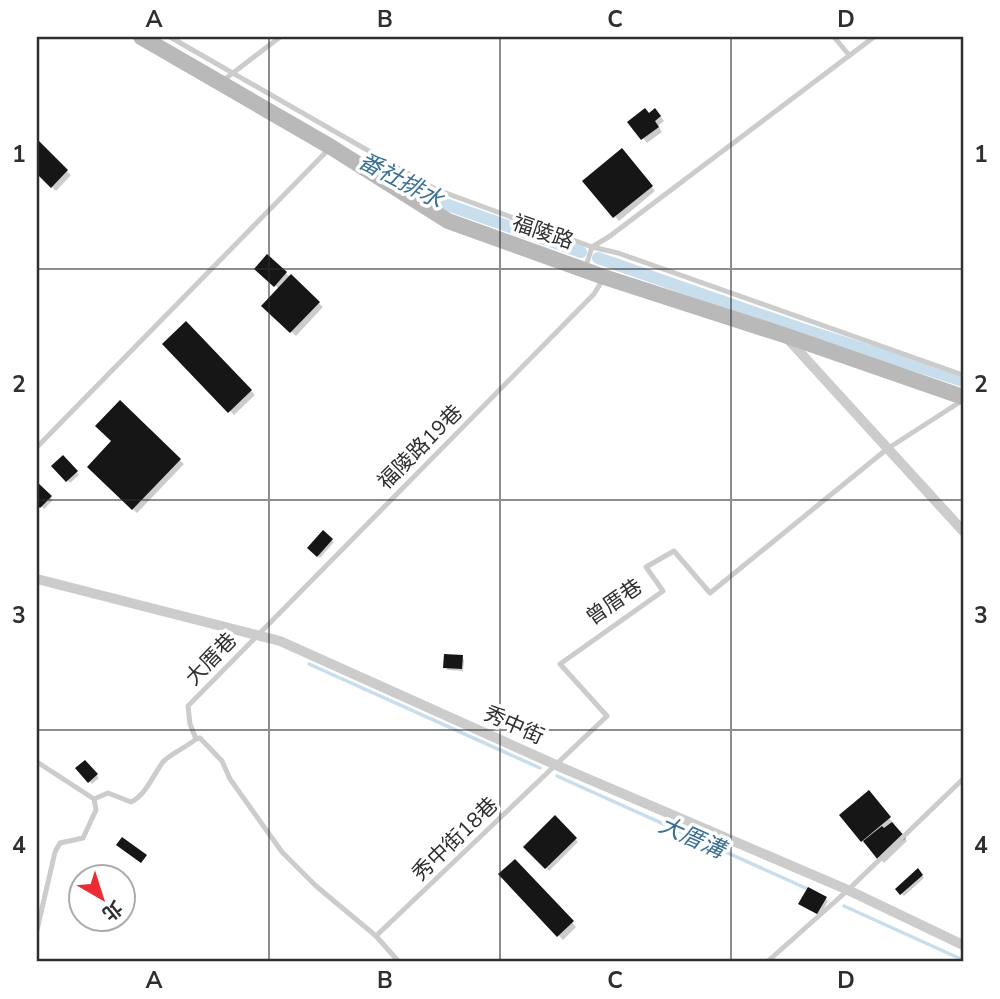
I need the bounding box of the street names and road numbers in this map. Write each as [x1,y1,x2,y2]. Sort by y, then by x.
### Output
street label: 福陵路 [509,209,577,255]
street label: 福陵路19巷 [371,398,469,496]
street label: 曾厝巷 [580,572,648,632]
street label: 大厝巷 [179,627,243,691]
street label: 秀中街 [480,699,548,751]
street label: 秀中街18巷 [406,791,504,887]

